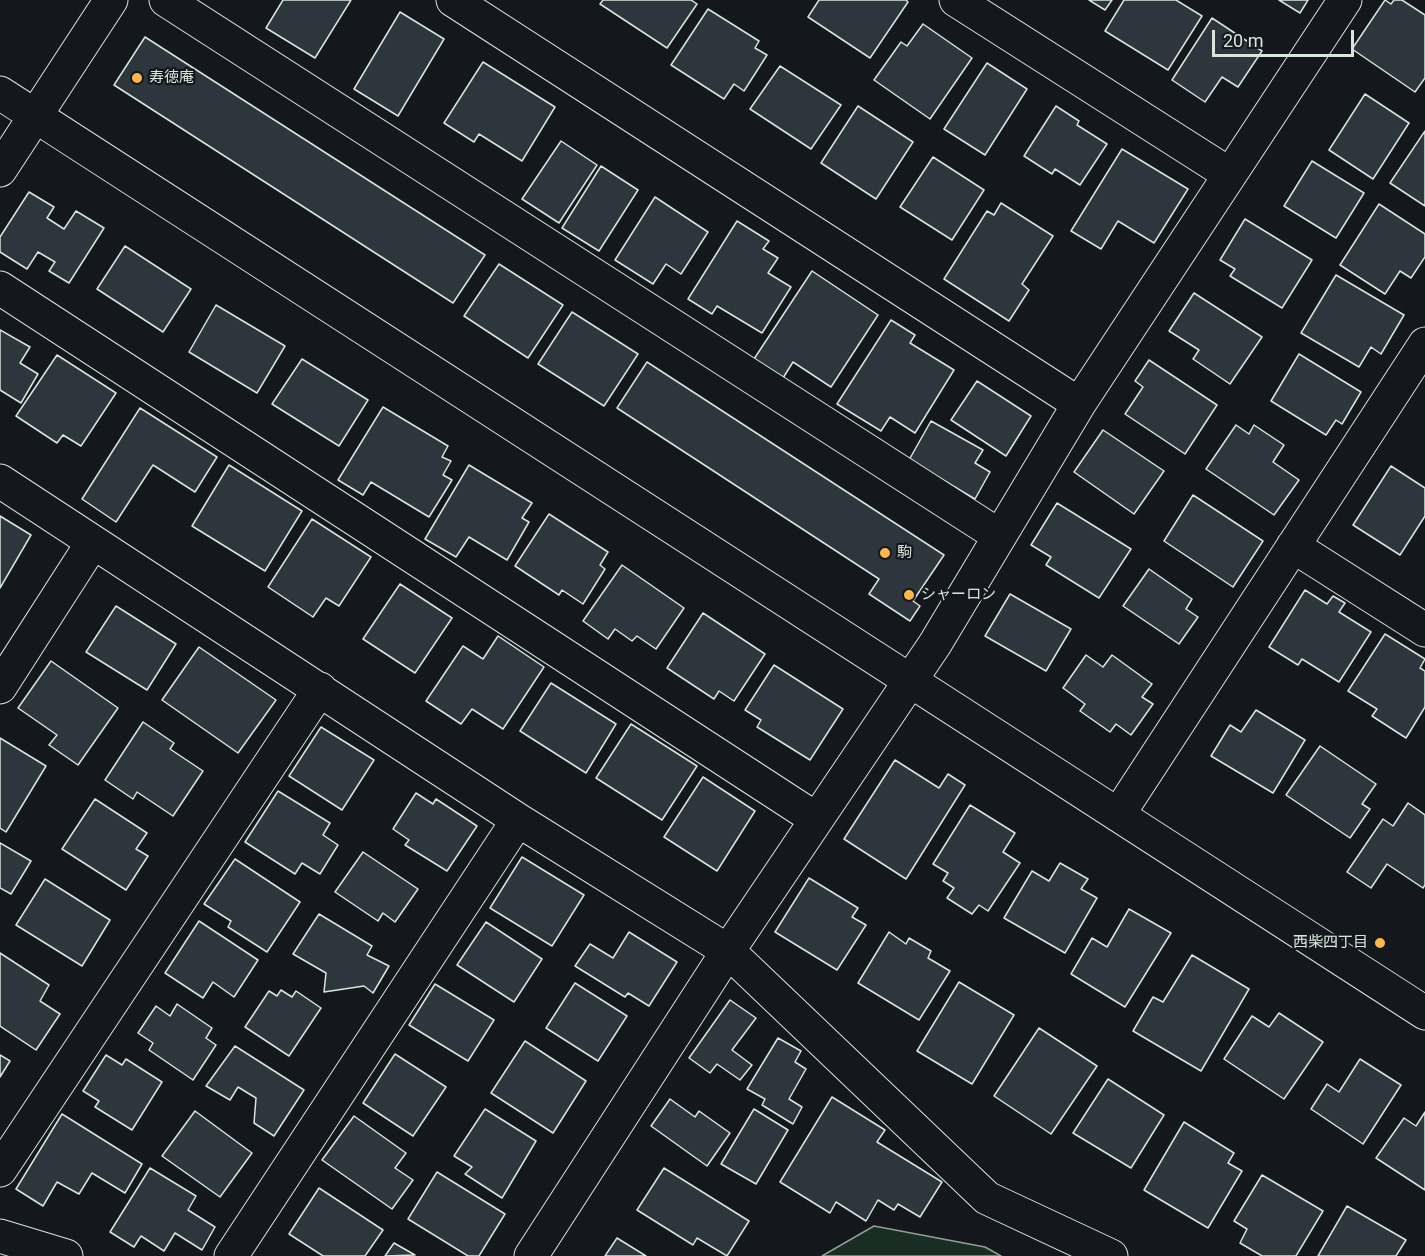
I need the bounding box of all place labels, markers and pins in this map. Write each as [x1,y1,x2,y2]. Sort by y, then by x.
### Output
place label: 寿徳庵 [149,69,194,87]
marker: 寿徳庵 [130,71,144,85]
place label: 駒 [897,544,912,562]
marker: 駒 [878,546,892,560]
place label: シャーロン [921,586,996,604]
marker: シャーロン [902,588,916,602]
place label: 西柴四丁目 [1293,934,1368,952]
marker: 西柴四丁目 [1373,936,1387,950]

